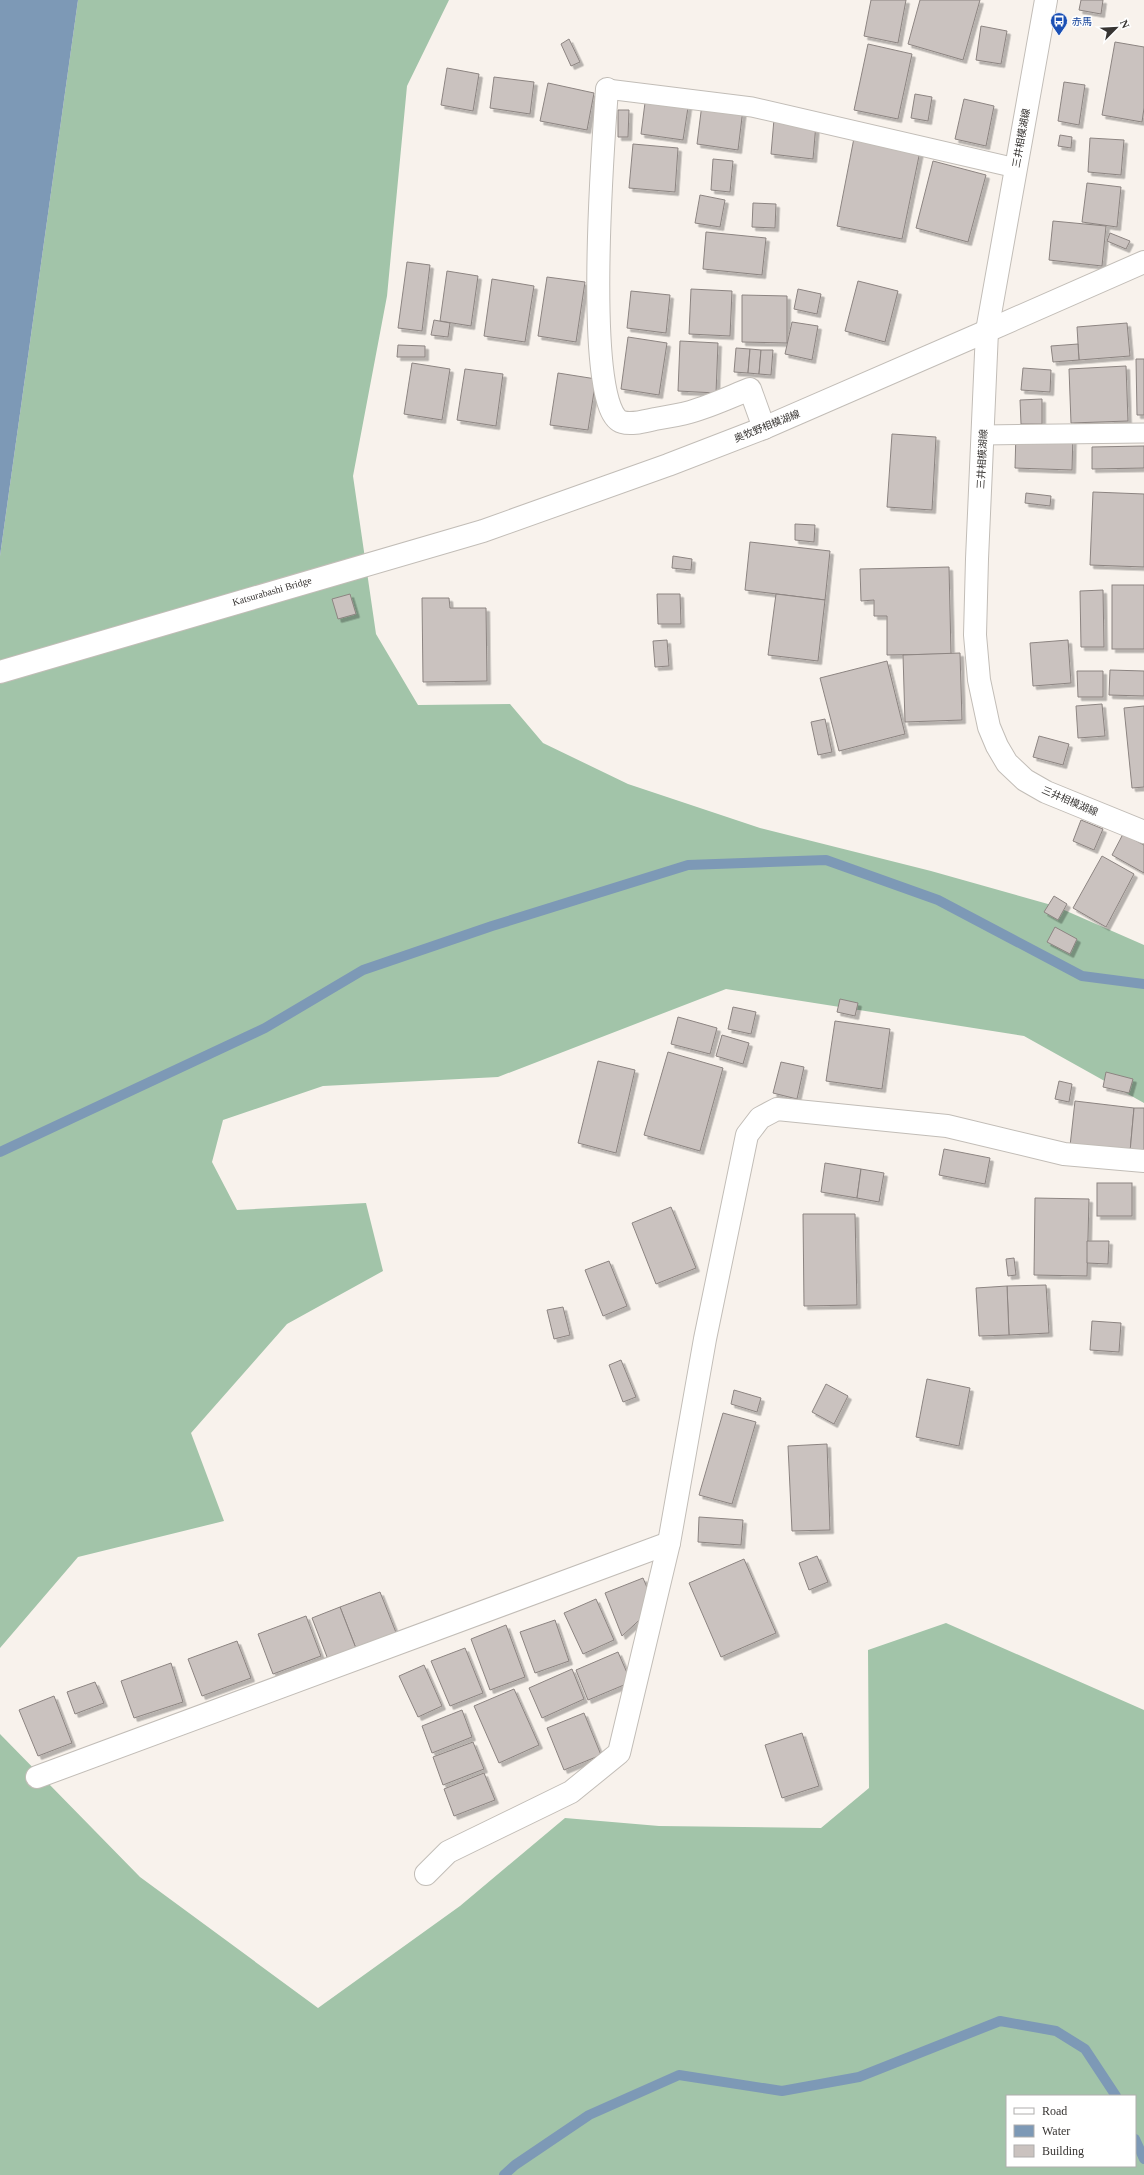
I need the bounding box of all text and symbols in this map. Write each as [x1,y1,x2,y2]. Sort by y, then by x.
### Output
north arrow [1096,8,1136,48]
bus stop icon: 赤馬 [1049,11,1069,36]
place label: 赤馬 [1072,16,1092,27]
text: N [1118,18,1132,30]
street label: 三井相模湖線 [1010,108,1032,168]
street label: 奥牧野相模湖線 [732,408,802,444]
street label: 三井相模湖線 [975,429,989,489]
street label: Katsurabashi Bridge [231,574,313,608]
street label: 三井相模湖線 [1040,784,1100,818]
legend [1006,2095,1136,2167]
text: Road [1042,2104,1067,2118]
text: Water [1042,2124,1070,2138]
text: Building [1042,2144,1084,2158]

